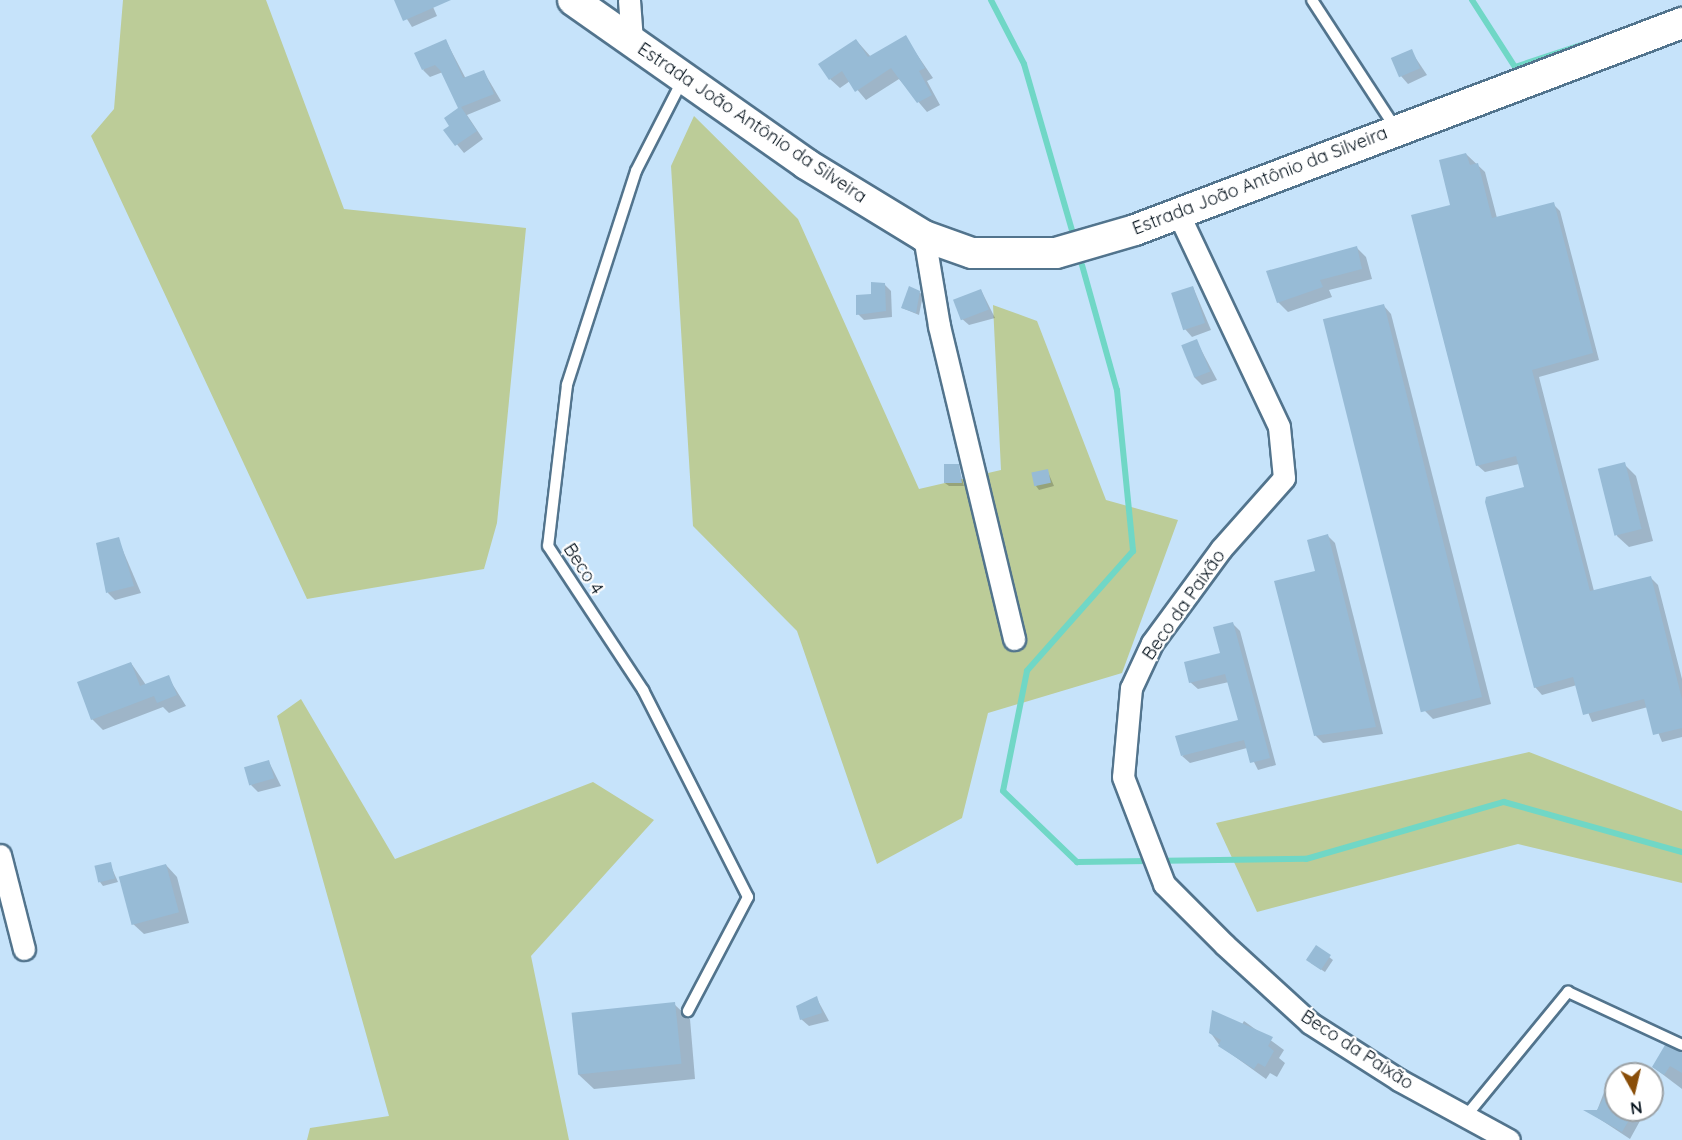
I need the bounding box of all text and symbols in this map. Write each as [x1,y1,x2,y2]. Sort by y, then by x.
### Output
street label: Estrada João Antônio da Silveira [633,38,871,208]
street label: Estrada João Antônio da Silveira [1129,122,1391,240]
street label: Beco 4 [559,539,607,599]
street label: Beco da Paixão [1138,546,1230,664]
street label: Beco da Paixão [1297,1006,1417,1094]
north arrow [1604,1062,1664,1122]
text: N [1629,1097,1643,1119]

